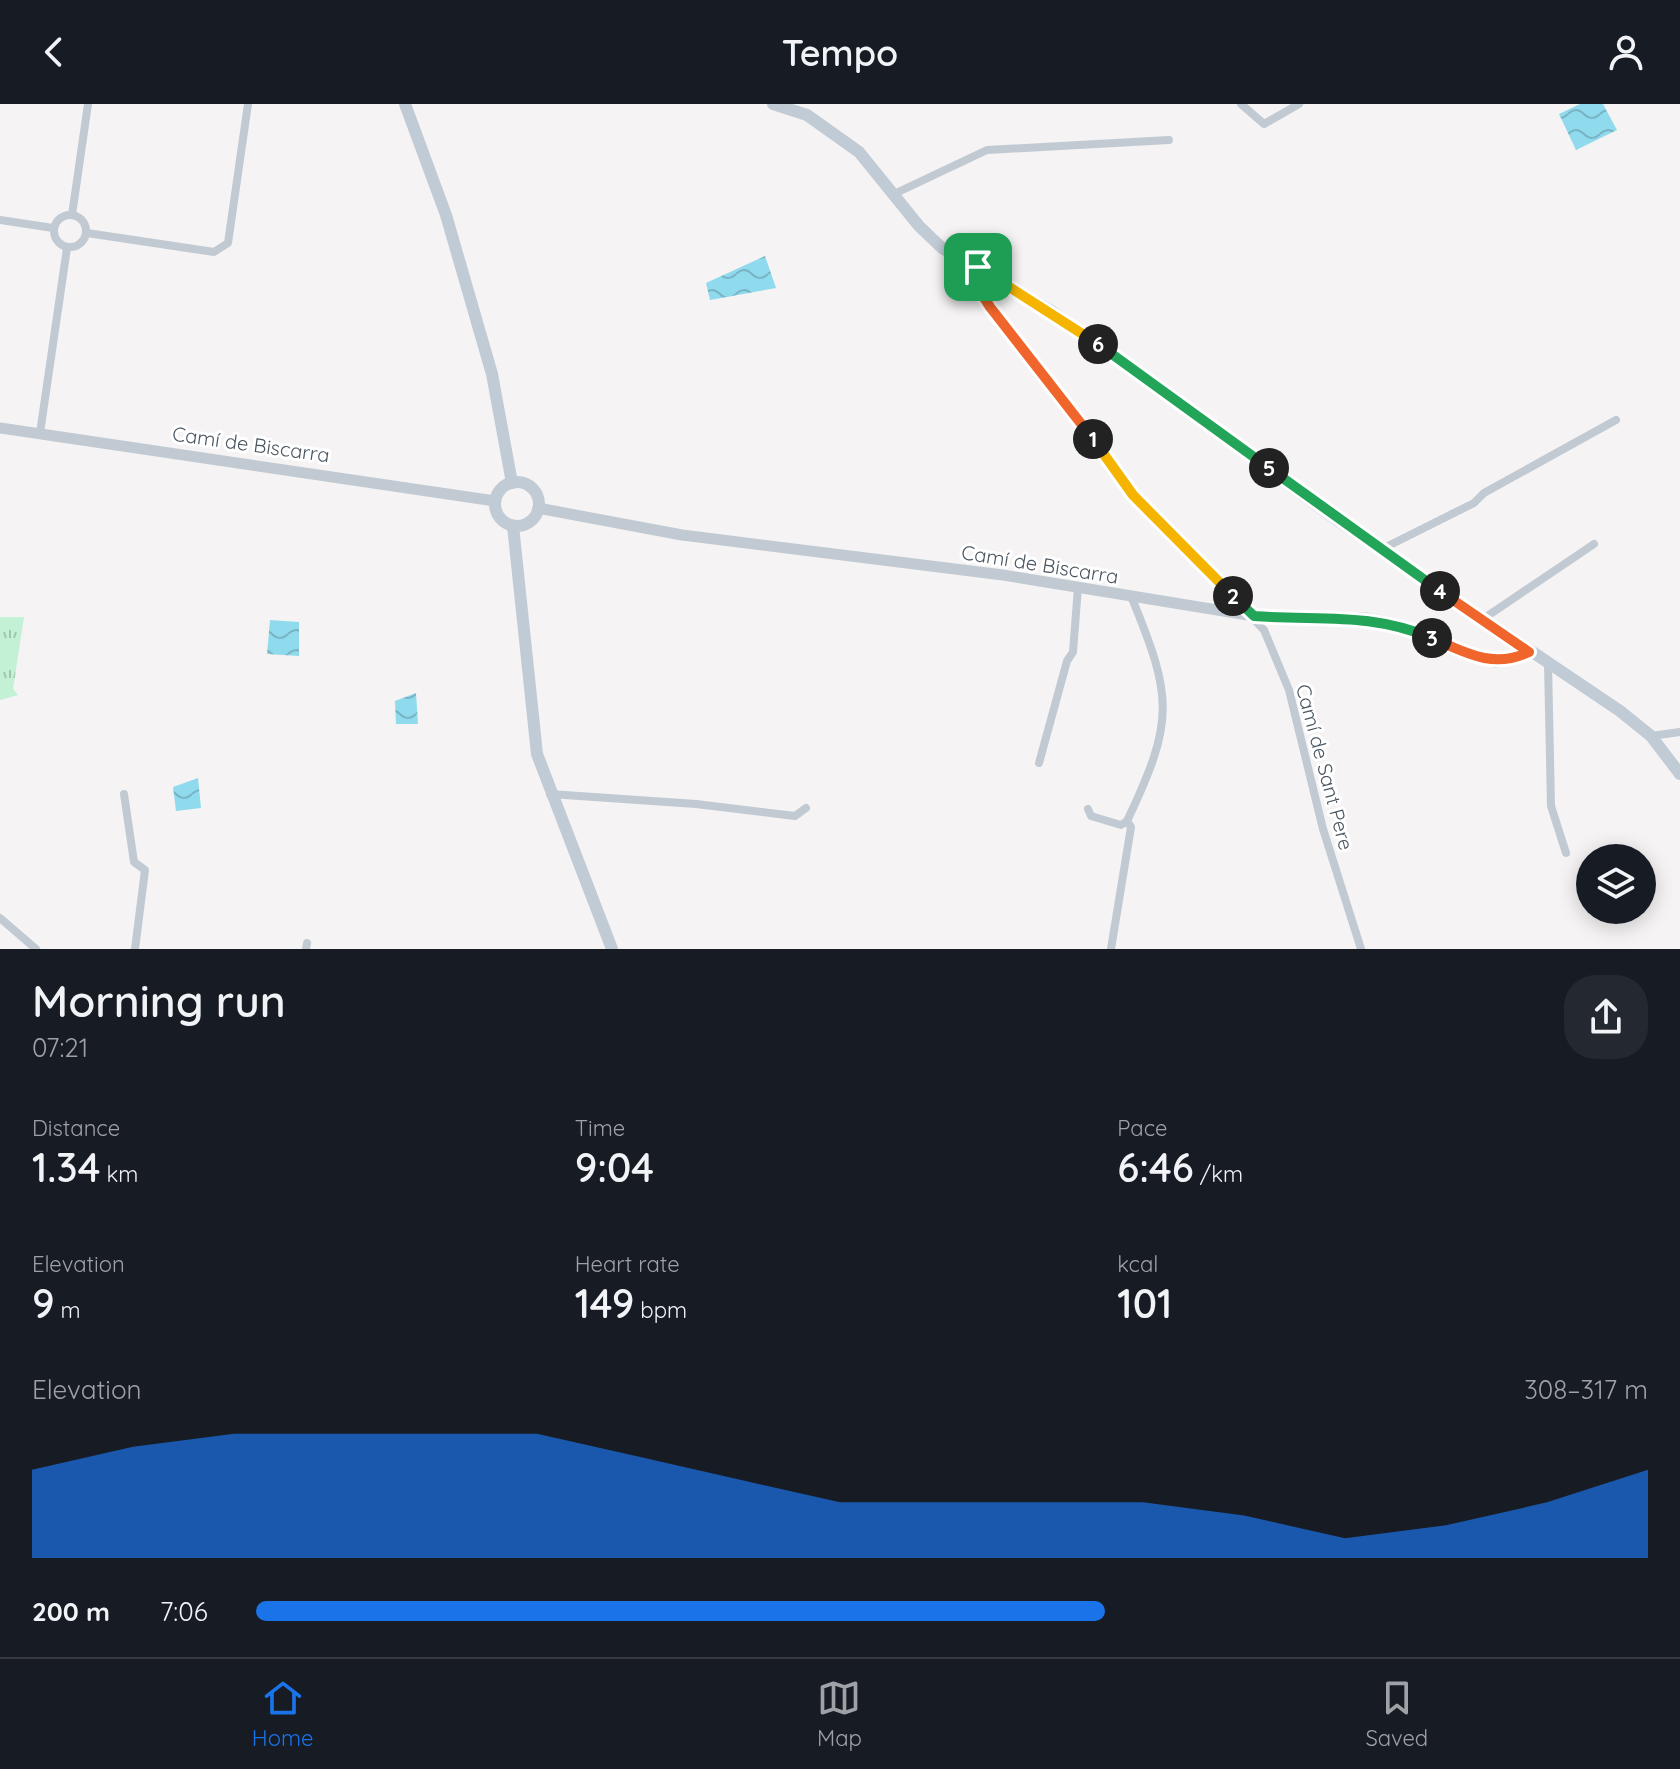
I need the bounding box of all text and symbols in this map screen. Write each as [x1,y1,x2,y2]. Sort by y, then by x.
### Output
icon: back [32,30,76,74]
text: Tempo [782,30,898,75]
icon: person [1604,30,1648,74]
pin [944,233,1012,301]
icon: arrive [956,245,1000,289]
pin: 6 [1078,324,1118,364]
text: 6 [1092,330,1104,358]
pin: 1 [1073,419,1113,459]
street label: Camí de Biscarra [171,421,331,467]
text: 1 [1089,425,1097,453]
pin: 5 [1249,448,1289,488]
text: 5 [1263,454,1275,482]
street label: Camí de Biscarra [960,539,1120,589]
pin: 4 [1420,571,1460,611]
pin: 2 [1213,576,1253,616]
text: 4 [1434,577,1446,605]
text: 2 [1227,582,1239,610]
pin: 3 [1412,618,1452,658]
text: 3 [1426,624,1438,652]
street label: Camí de Sant Pere [1291,681,1359,853]
map controls [1576,844,1656,924]
button: layers [1576,844,1656,924]
text: Morning run [32,973,286,1028]
button: share [1564,975,1648,1059]
text: 07:21 [32,1031,88,1064]
text: Distance [32,1114,120,1142]
text: Time [575,1114,625,1142]
text: Pace [1117,1114,1168,1142]
text: 1.34 [32,1142,100,1192]
text: 9:04 [575,1142,654,1192]
text: 6:46 [1117,1142,1194,1192]
text: km [100,1160,138,1188]
text: /km [1194,1160,1243,1188]
text: Elevation [32,1250,125,1278]
text: Heart rate [575,1250,680,1278]
text: kcal [1117,1250,1158,1278]
text: 9 [32,1278,55,1328]
text: 149 [575,1278,634,1328]
text: 101 [1117,1278,1172,1328]
text: m [55,1296,81,1324]
text: bpm [634,1296,687,1324]
text: Elevation [32,1373,142,1406]
text: 308–317 m [1524,1373,1648,1406]
text: 200 m [32,1595,110,1628]
text: 7:06 [160,1595,208,1628]
tab: Home [252,1676,313,1752]
tab: Map [817,1676,862,1752]
tab: Saved [1365,1676,1428,1752]

